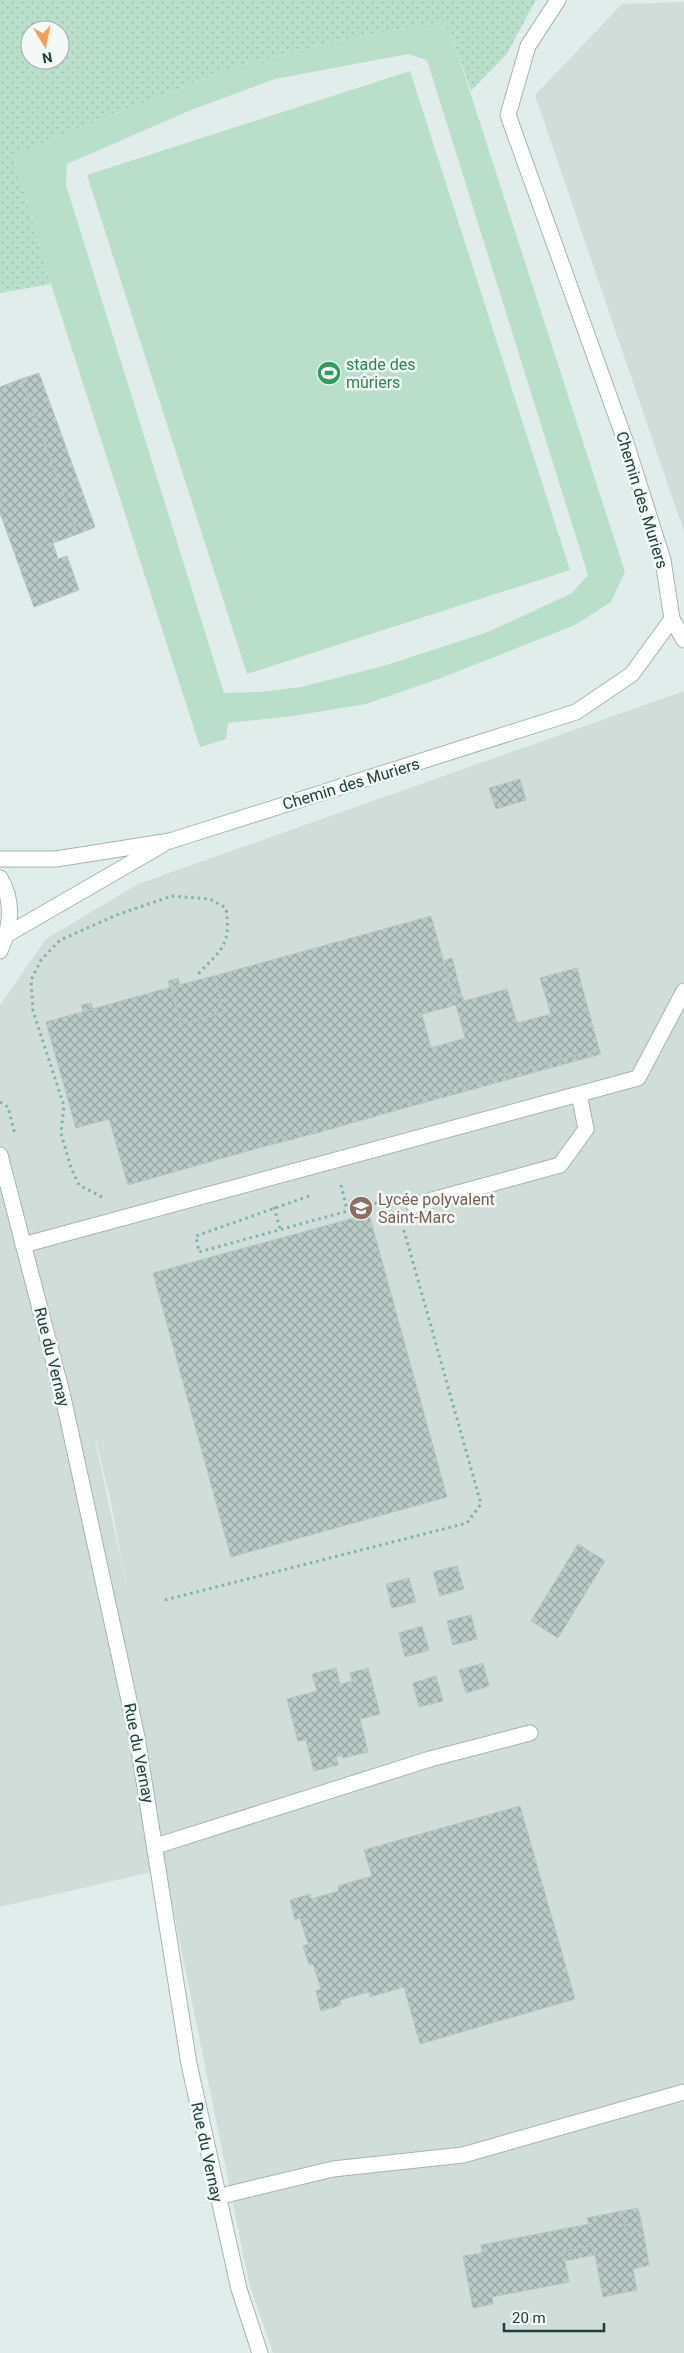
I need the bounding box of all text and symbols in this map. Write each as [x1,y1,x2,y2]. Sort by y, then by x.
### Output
north arrow [20,20,70,70]
text: N [41,49,54,67]
place label: stade des mûriers [346,355,415,392]
sports icon: stade des mûriers [316,360,342,386]
street label: Chemin des Muriers [612,429,672,571]
street label: Chemin des Muriers [280,754,422,814]
place label: Lycée polyvalent Saint-Marc [378,1190,495,1227]
school or university icon: Lycée polyvalent Saint-Marc [348,1195,374,1221]
street label: Rue du Vernay [30,1305,74,1409]
street label: Rue du Vernay [120,1701,158,1805]
street label: Rue du Vernay [187,2100,227,2204]
scale bar [504,2300,604,2332]
text: 20 m [512,2309,546,2327]

